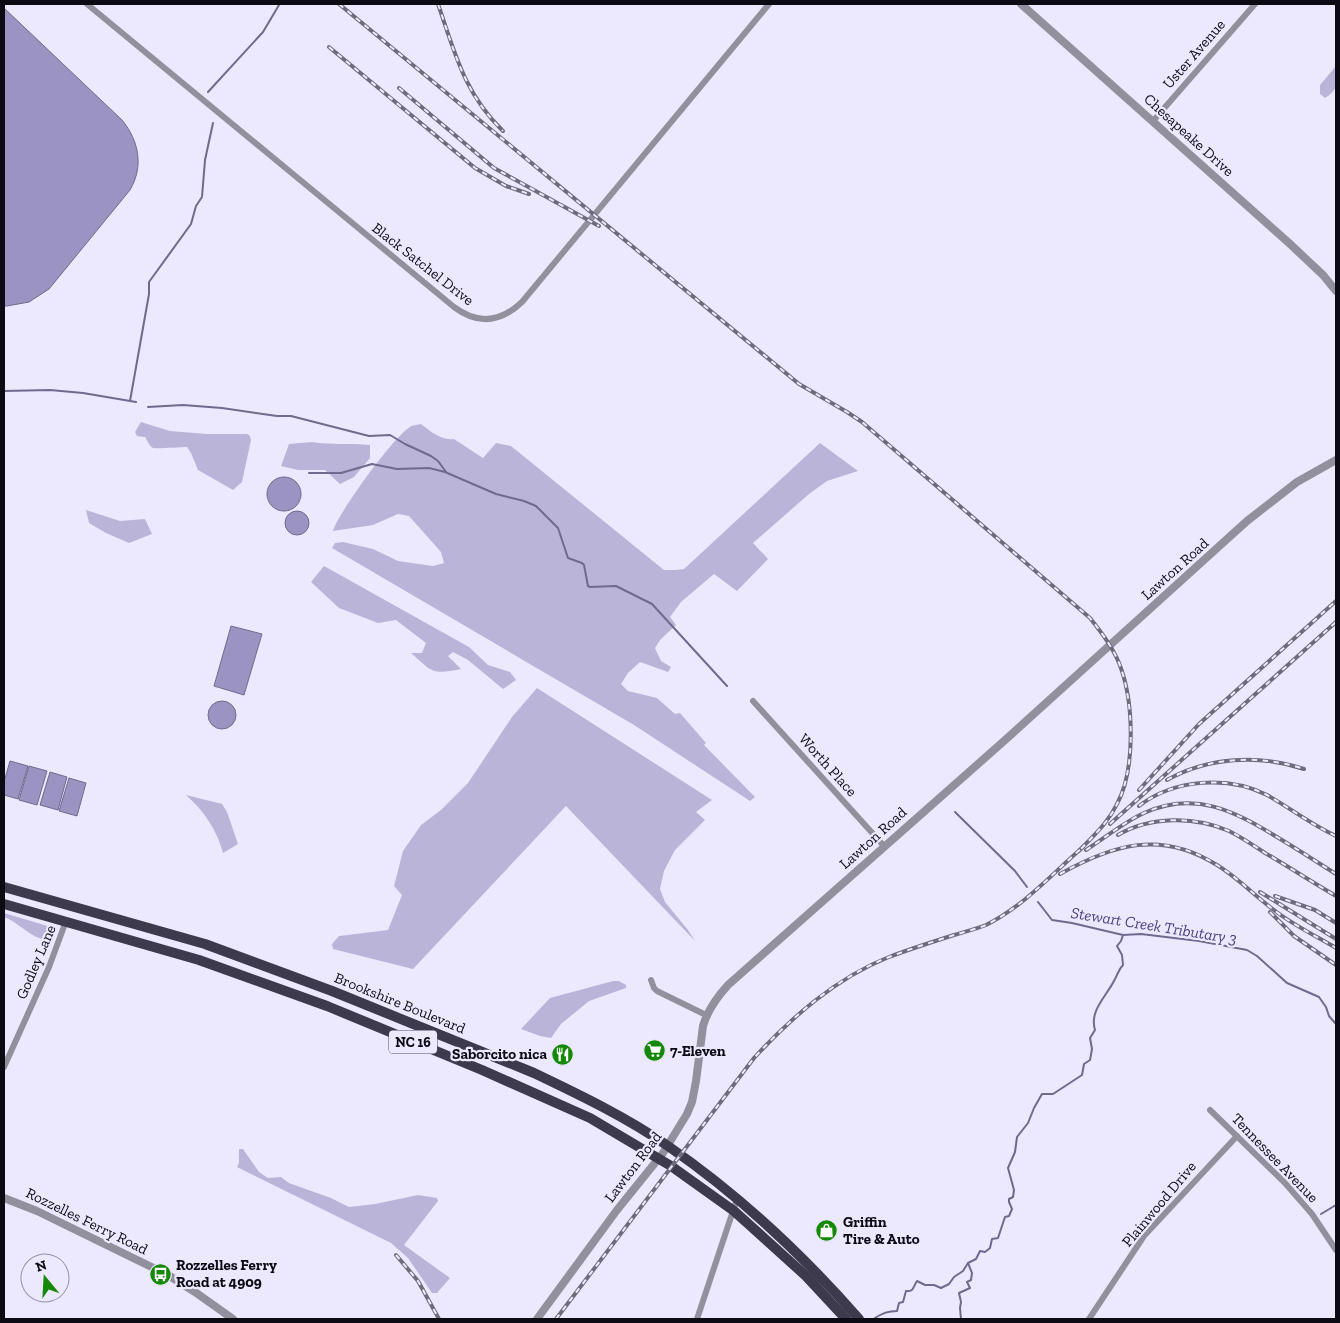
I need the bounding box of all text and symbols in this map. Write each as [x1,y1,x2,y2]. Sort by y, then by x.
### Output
street label: Uster Avenue [1159,16,1229,92]
street label: Chesapeake Drive [1140,90,1238,180]
street label: Black Satchel Drive [369,219,477,309]
street label: Lawton Road [1138,534,1213,604]
street label: Worth Place [795,730,861,800]
street label: Lawton Road [836,803,911,873]
water label: Stewart Creek Tributary 3 [1070,903,1238,948]
street label: Godley Lane [12,922,60,1002]
street label: Brookshire Boulevard [332,968,469,1038]
road number: NC 16 [389,1030,437,1054]
supermarket icon: 7-Eleven [642,1039,666,1063]
restaurant icon: Saborcito nica [551,1042,575,1066]
place label: 7-Eleven [670,1042,726,1060]
place label: Saborcito nica [452,1045,547,1063]
street label: Tennessee Avenue [1228,1110,1322,1206]
street label: Lawton Road [600,1127,666,1206]
street label: Plainwood Drive [1118,1158,1200,1250]
street label: Rozzelles Ferry Road [23,1184,152,1259]
place label: Griffin Tire & Auto [843,1213,920,1248]
shop icon: Griffin Tire & Auto [815,1219,839,1243]
north arrow [20,1253,70,1303]
text: N [33,1256,49,1276]
place label: Rozzelles Ferry Road at 4909 [176,1256,277,1291]
bus stop icon: Rozzelles Ferry Road at 4909 [148,1262,172,1286]

